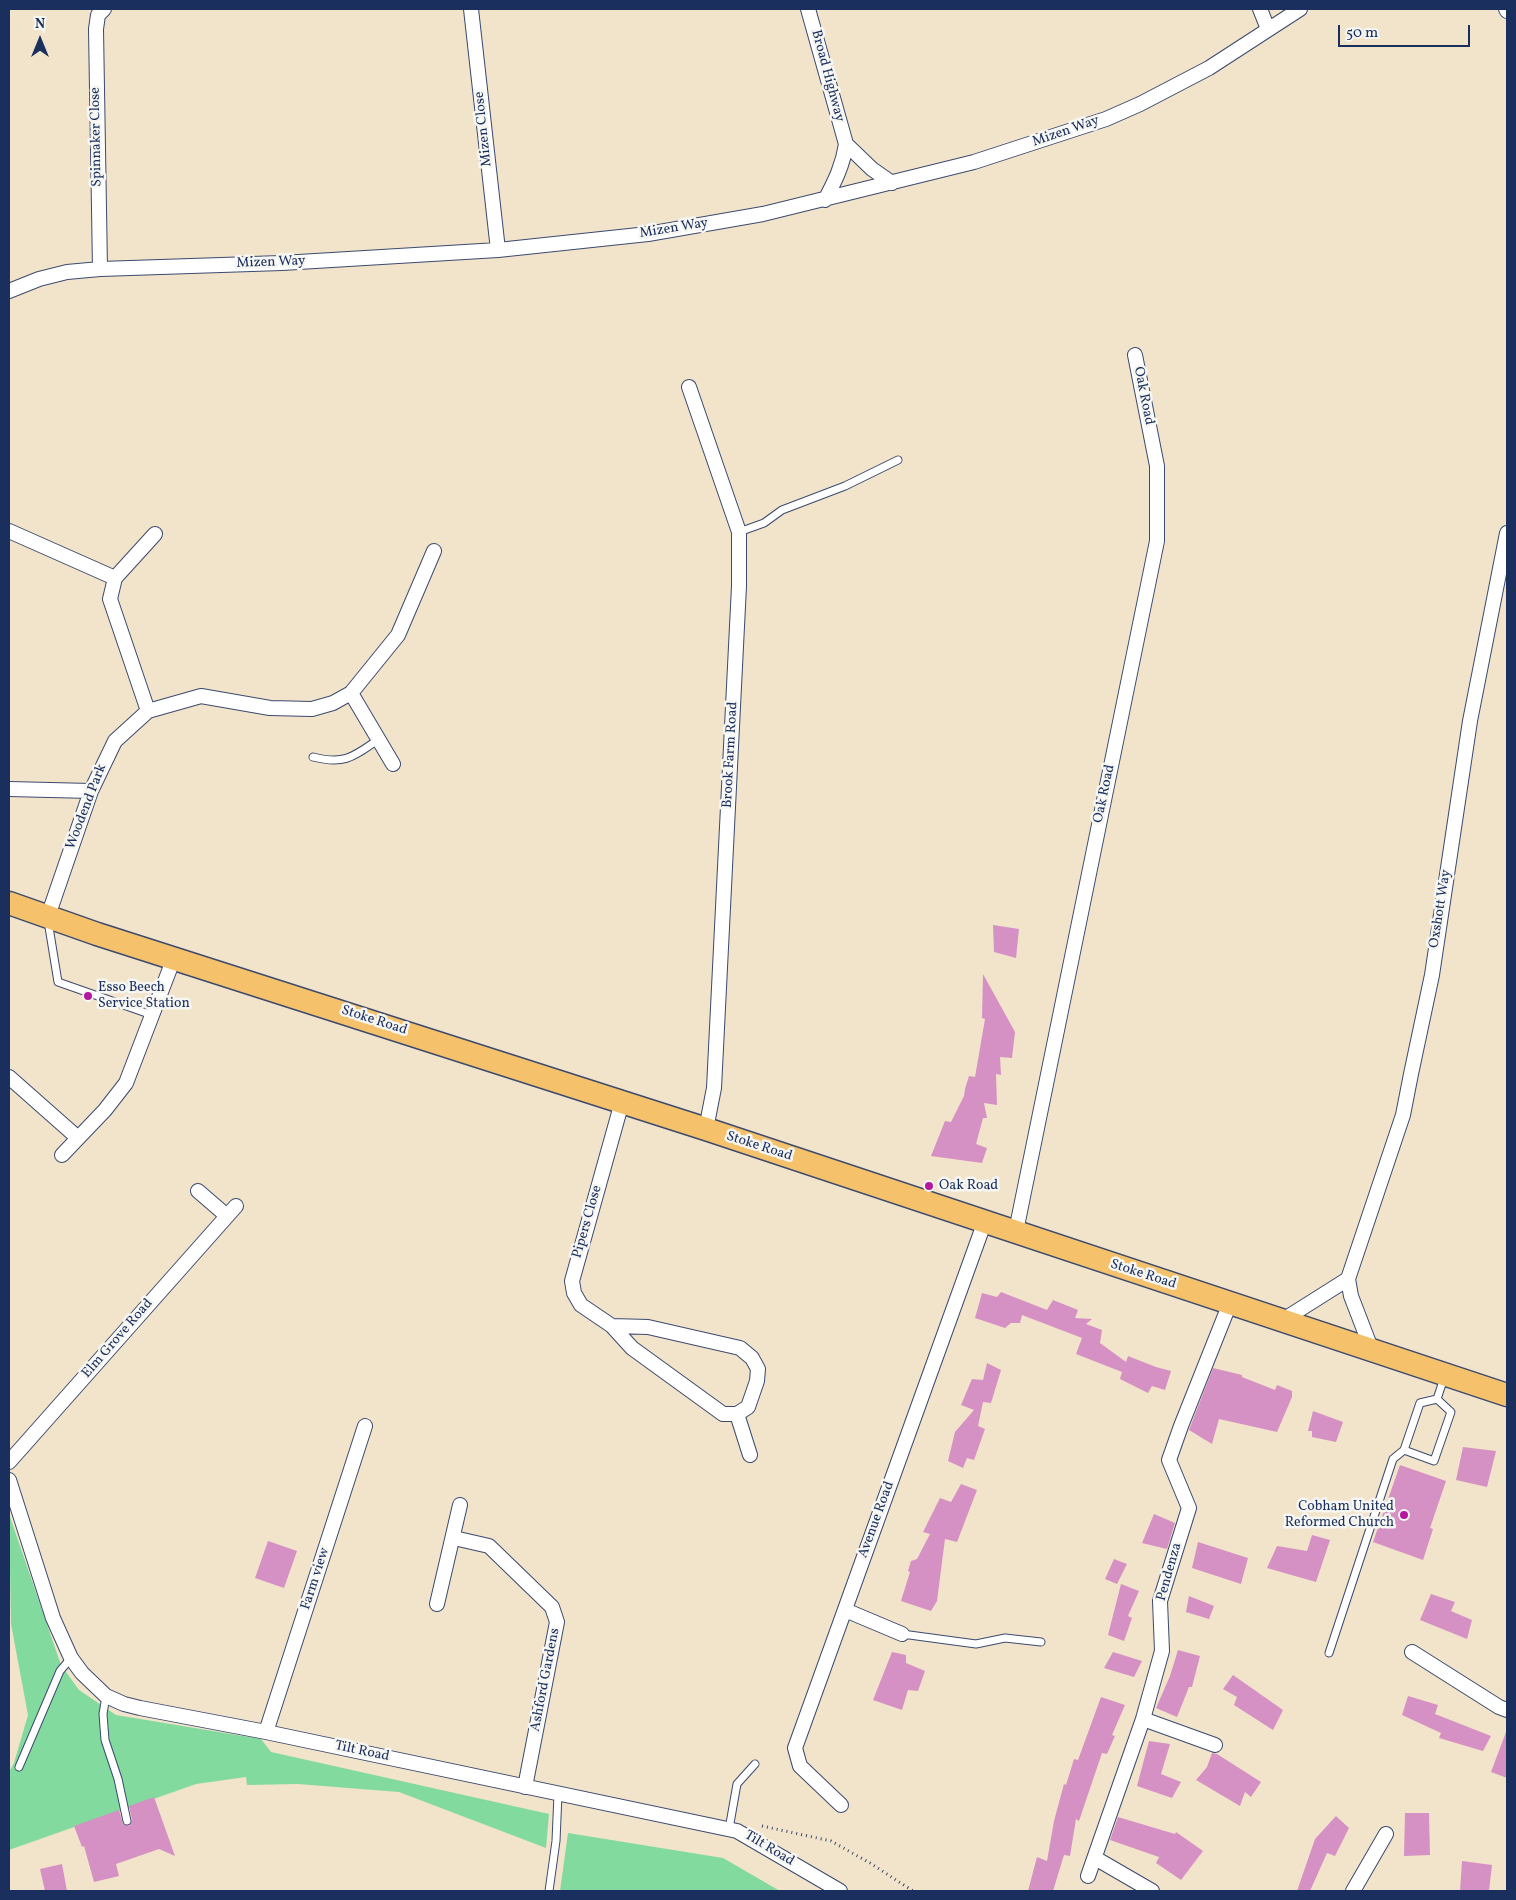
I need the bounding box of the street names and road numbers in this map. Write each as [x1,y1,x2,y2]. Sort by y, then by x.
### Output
street label: Broad Highway [807,28,847,124]
street label: Spinnaker Close [88,87,106,187]
street label: Mizen Close [472,91,496,167]
street label: Mizen Way [1031,113,1101,151]
street label: Mizen Way [638,215,710,243]
street label: Mizen Way [236,253,306,273]
street label: Oak Road [1129,365,1157,427]
street label: Brook Farm Road [720,701,742,809]
street label: Woodend Park [63,762,111,852]
street label: Oak Road [1091,763,1119,825]
street label: Oxshott Way [1427,869,1455,949]
street label: Stoke Road [339,1002,409,1040]
street label: Stoke Road [724,1128,794,1166]
street label: Pipers Close [570,1184,606,1260]
street label: Stoke Road [1108,1256,1178,1294]
street label: Elm Grove Road [79,1296,157,1382]
street label: Avenue Road [855,1479,899,1561]
street label: Pendenza [1154,1541,1186,1603]
street label: Farm view [298,1546,334,1612]
street label: Ashford Gardens [528,1627,564,1733]
street label: Tilt Road [333,1738,391,1766]
street label: Tilt Road [741,1828,797,1870]

